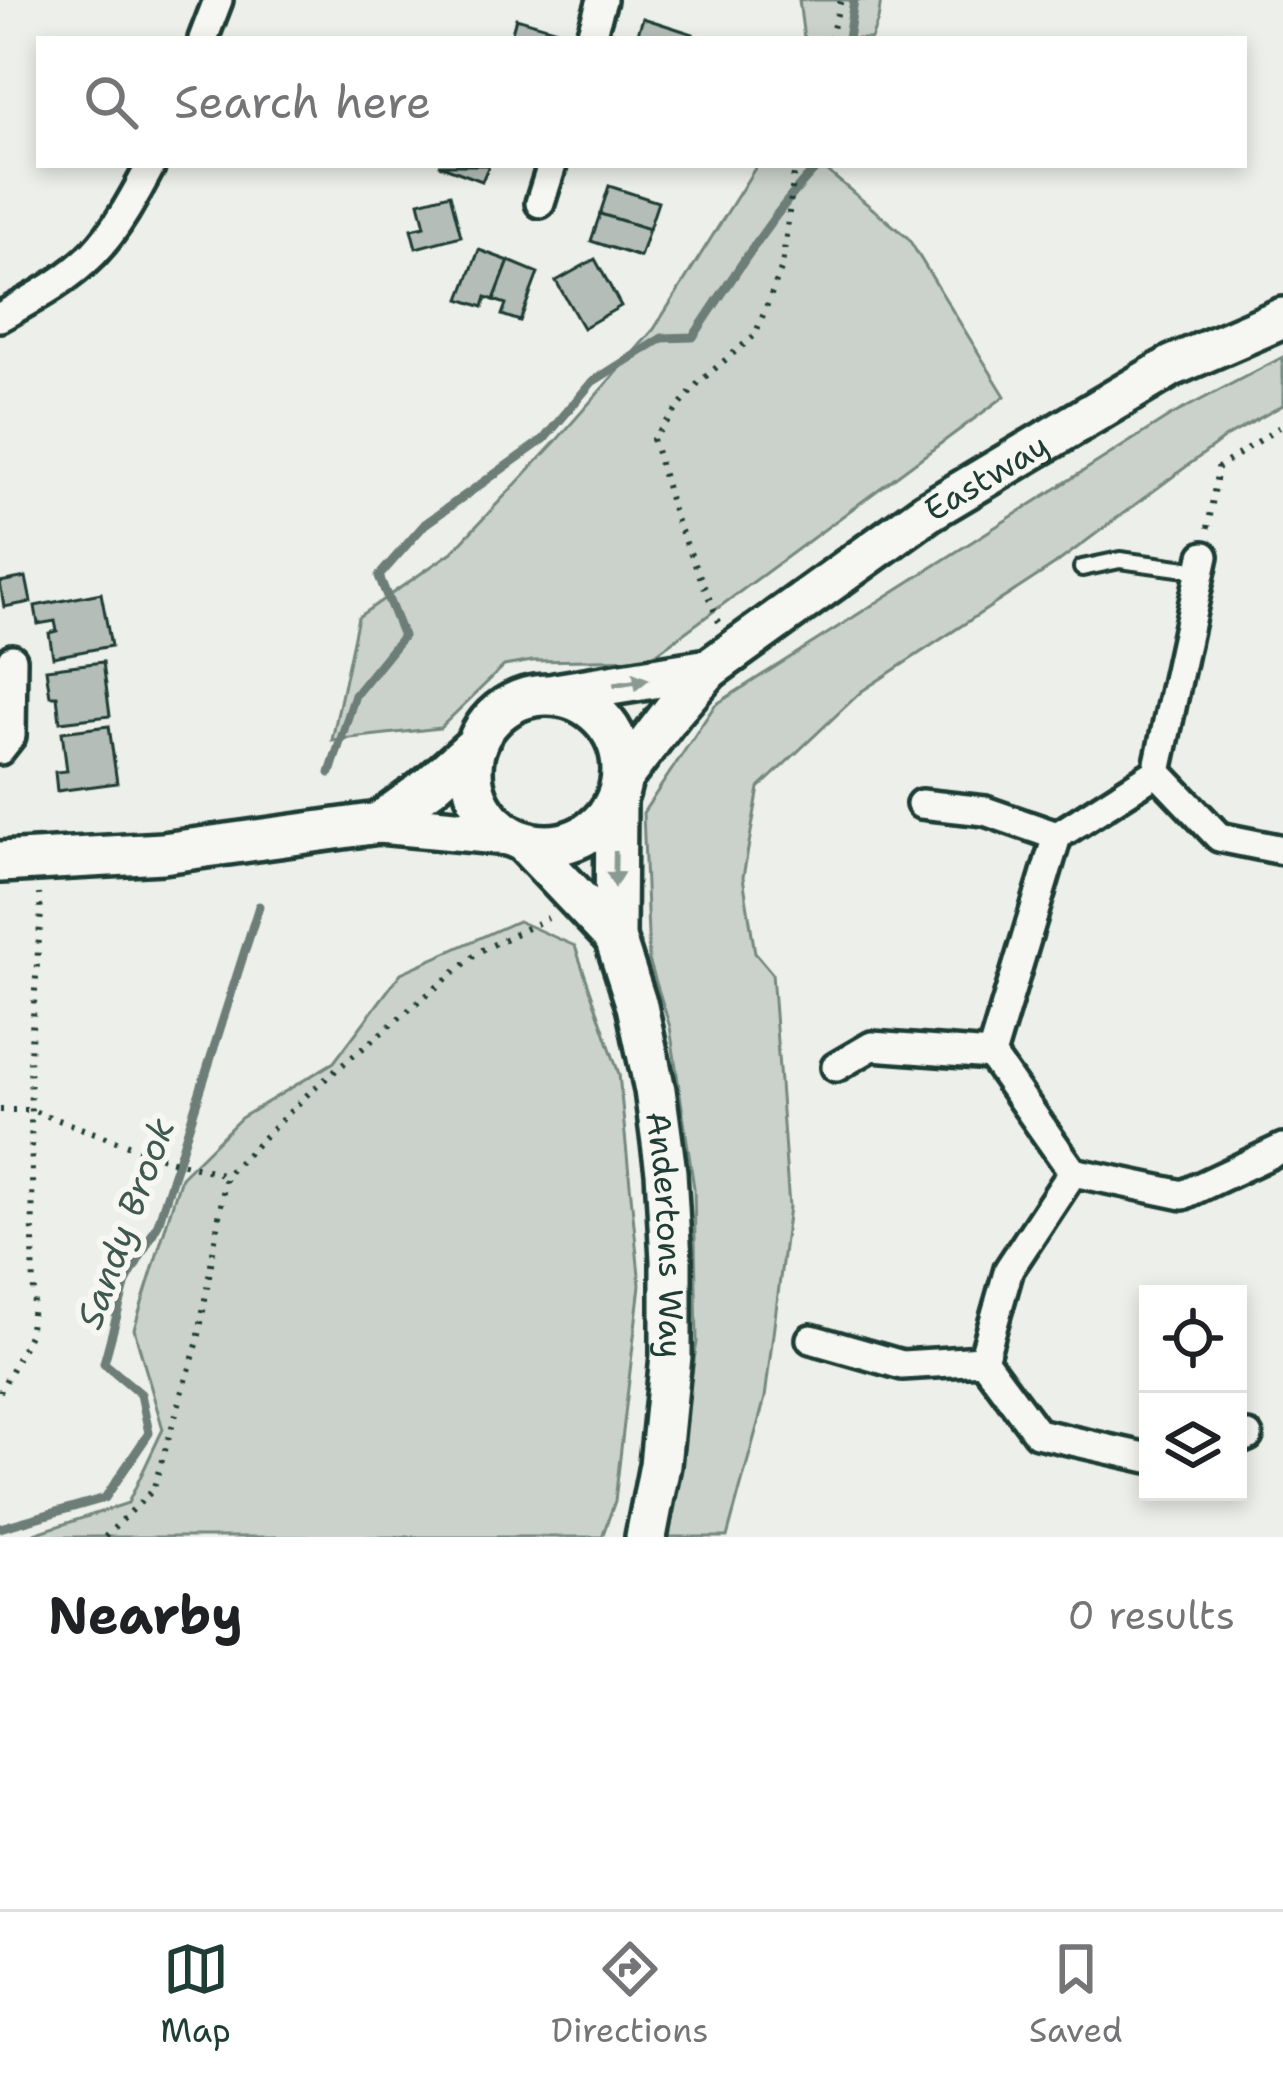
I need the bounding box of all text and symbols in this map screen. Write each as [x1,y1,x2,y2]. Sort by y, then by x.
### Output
search box [36,36,1247,168]
icon: search [78,69,144,135]
text: Search here [174,72,431,132]
street label: Eastway [916,423,1057,532]
one-way arrow [612,672,650,690]
one-way arrow [606,851,625,889]
street label: Andertons Way [635,1109,693,1358]
water label: Sandy Brook [65,1111,186,1335]
map controls [1139,1285,1247,1501]
button: locate [1139,1285,1247,1393]
button: layers [1139,1393,1247,1501]
text: Nearby [48,1581,243,1649]
text: 0 results [1068,1589,1235,1641]
tab: Map [160,1936,231,2053]
tab: Directions [551,1936,709,2053]
tab: Saved [1029,1936,1123,2053]

